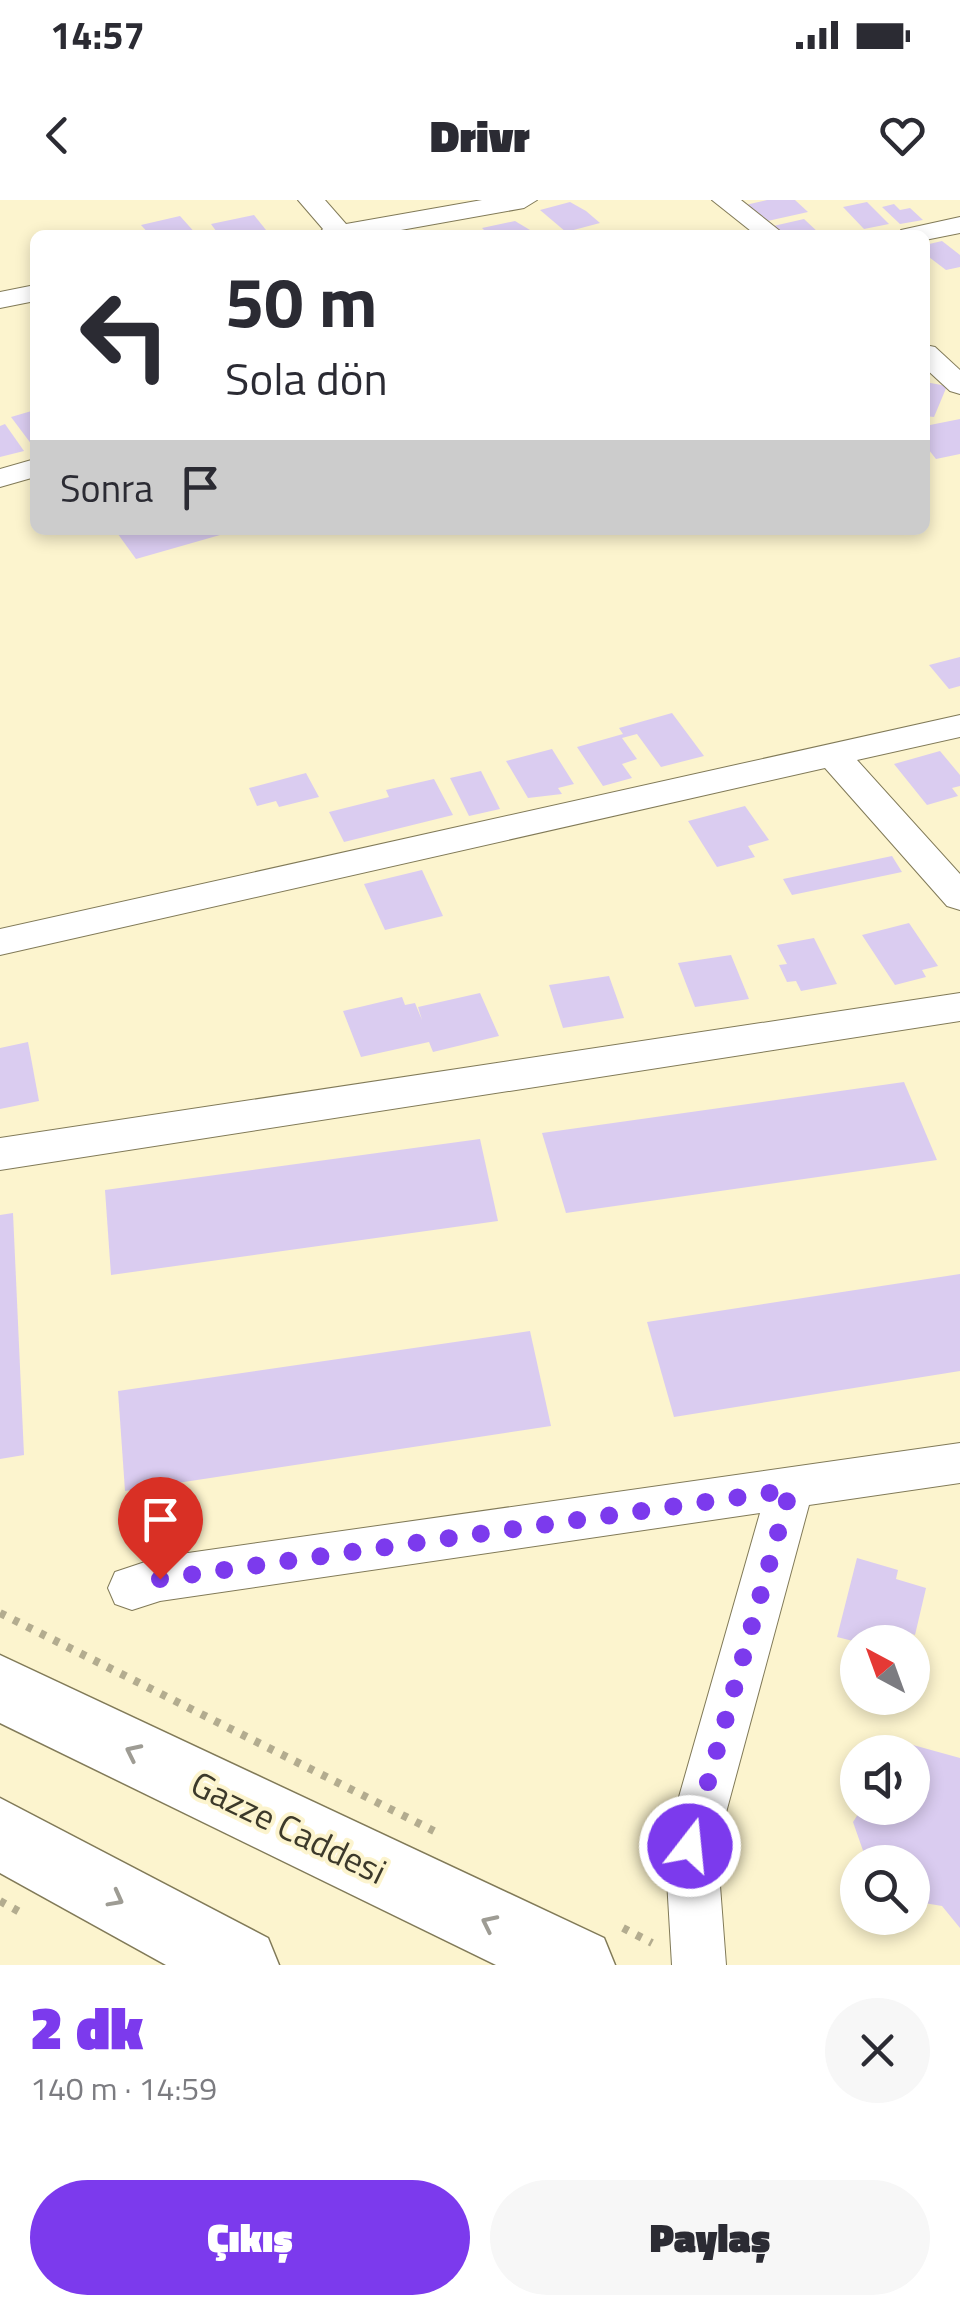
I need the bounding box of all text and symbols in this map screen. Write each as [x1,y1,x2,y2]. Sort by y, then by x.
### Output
text: 14:57 [50,6,145,64]
text: Drivr [430,101,530,169]
icon: back [30,108,85,163]
icon: heart [875,108,930,163]
text: 50 m [225,248,378,354]
icon: left [60,270,190,400]
text: Sola dön [225,344,388,412]
text: Sonra [60,459,153,517]
icon: arrive [173,460,228,515]
pin [118,1477,203,1580]
icon: arrive [133,1492,188,1547]
north arrow [840,1625,930,1715]
map controls [840,1625,930,1935]
button: sound [840,1735,930,1825]
one-way arrow [126,1745,144,1764]
street label: Gazze Caddesi [182,1756,396,1898]
position arrow [638,1794,742,1898]
button: search [840,1845,930,1935]
one-way arrow [105,1886,123,1906]
one-way arrow [482,1915,500,1935]
text: 2 dk [30,1981,143,2072]
button: close [825,1998,930,2103]
text: 140 m · 14:59 [30,2064,217,2112]
button: Çıkış [30,2180,470,2295]
button: Paylaş [490,2180,930,2295]

